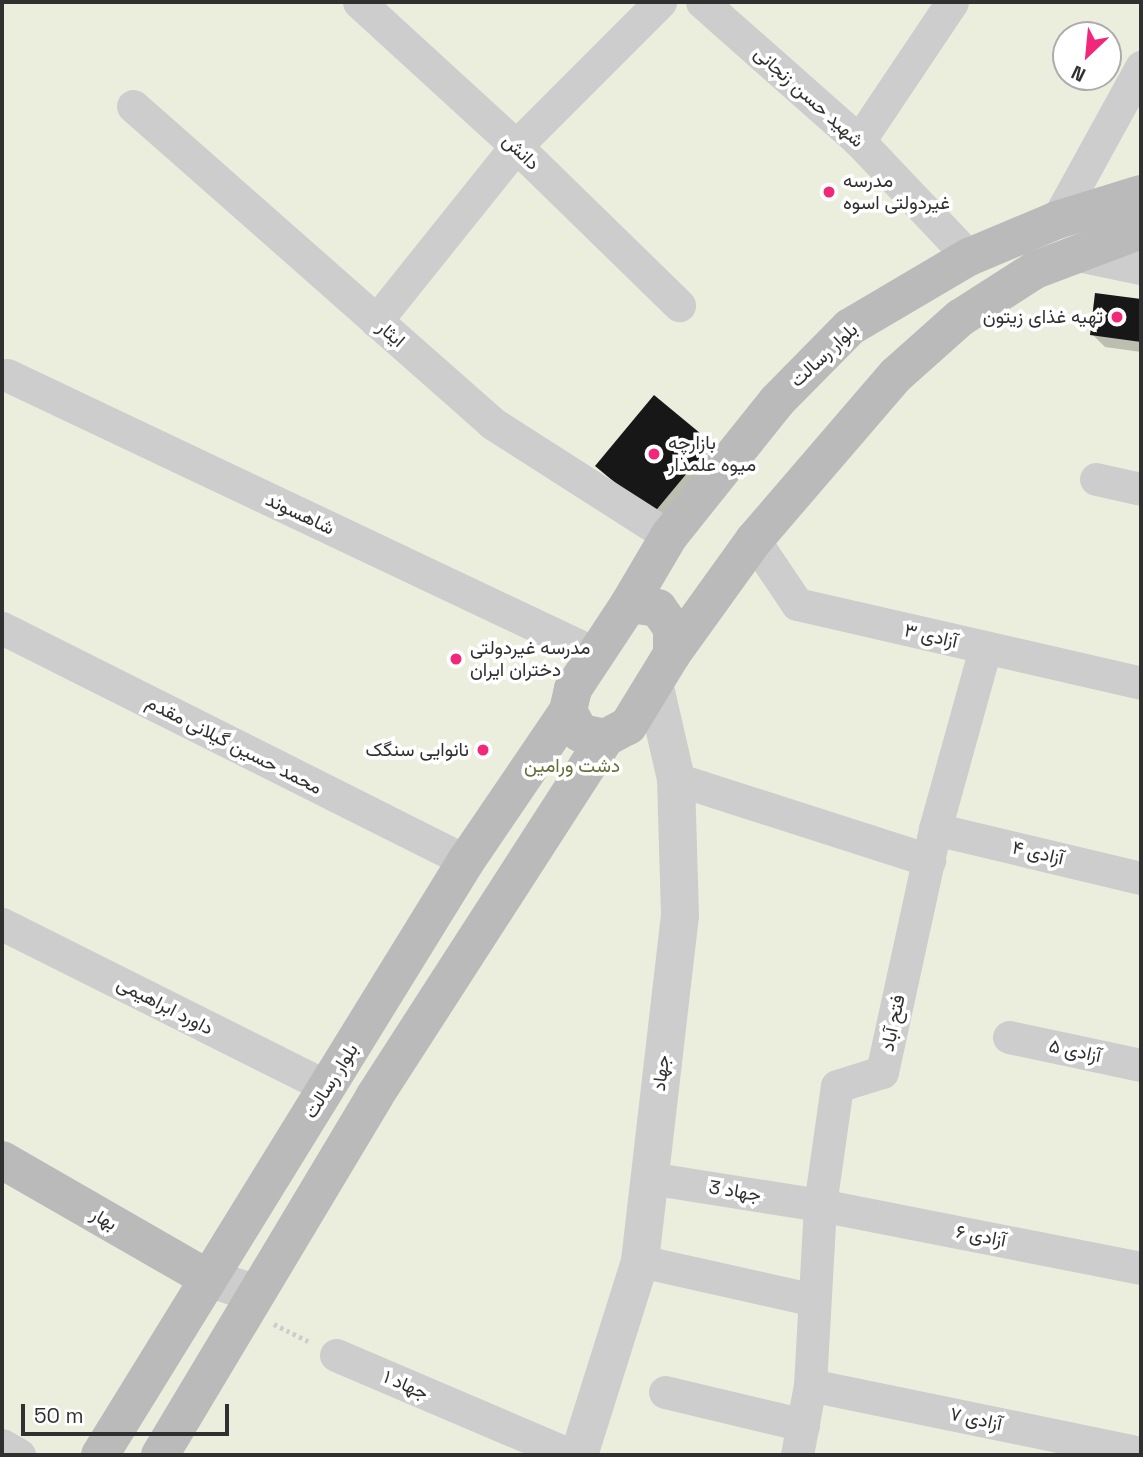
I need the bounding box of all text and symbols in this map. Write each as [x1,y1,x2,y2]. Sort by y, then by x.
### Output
north arrow [1052,21,1122,91]
street label: شهید حسن زنجانی [749,42,869,152]
text: N [1067,60,1090,88]
street label: دانش [498,129,544,175]
place label: مدرسه غیردولتی اسوه [843,170,950,214]
marker: مدرسه غیردولتی اسوه [821,184,837,200]
place label: تهیه غذای زیتون [983,306,1103,328]
marker: تهیه غذای زیتون [1109,309,1125,325]
street label: ایثار [373,316,409,352]
street label: بلوار رسالت [786,318,862,392]
place label: بازارچه میوه علمدار [668,432,756,476]
marker: بازارچه میوه علمدار [646,446,662,462]
street label: شاهسوند [262,488,338,540]
street label: آزادی ۳ [902,619,960,653]
place label: مدرسه غیردولتی دختران ایران [470,637,590,681]
marker: مدرسه غیردولتی دختران ایران [448,651,464,667]
street label: محمد حسین گیلانی مقدم [142,691,326,799]
place label: نانوایی سنگک [366,739,469,761]
marker: نانوایی سنگک [475,742,491,758]
park label: دشت ورامین [524,755,620,777]
street label: آزادی ۴ [1010,836,1066,870]
street label: داورد ابراهیمی [113,972,217,1040]
street label: فتح آباد [876,992,910,1054]
street label: آزادی ۵ [1047,1034,1103,1068]
street label: بلوار رسالت [299,1039,363,1123]
street label: جهاد [647,1054,675,1092]
street label: جهاد 3 [707,1176,763,1206]
street label: بهار [87,1202,121,1236]
street label: آزادی ۶ [954,1220,1008,1252]
street label: جهاد ۱ [380,1365,432,1405]
scale bar [24,1390,233,1434]
text: 50 m [34,1402,84,1429]
street label: آزادی ۷ [948,1402,1004,1436]

